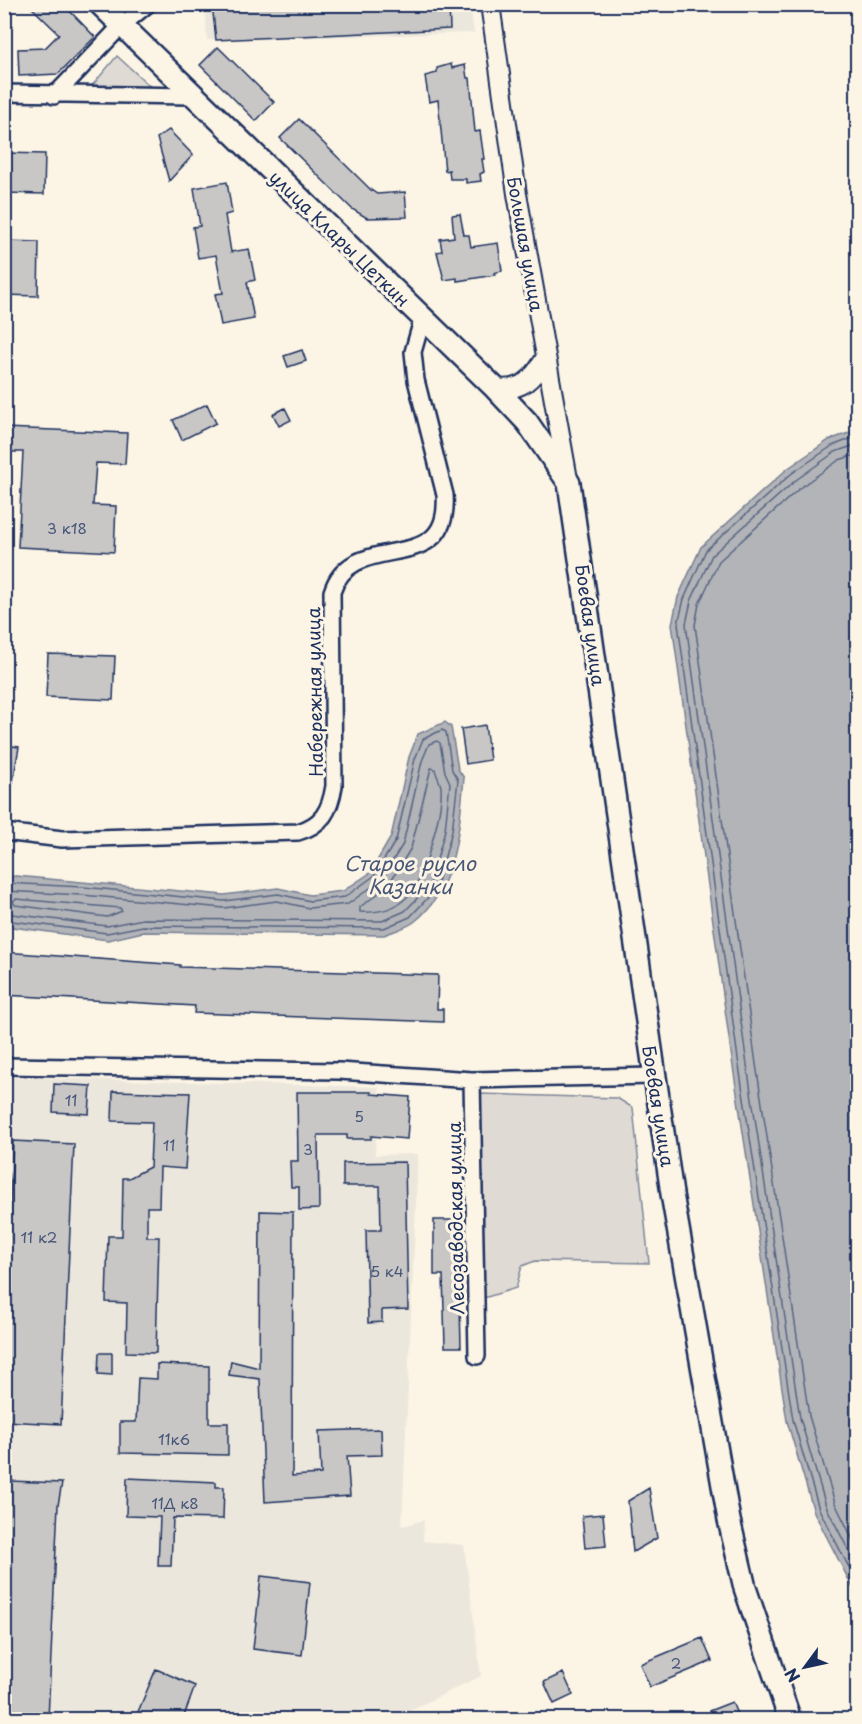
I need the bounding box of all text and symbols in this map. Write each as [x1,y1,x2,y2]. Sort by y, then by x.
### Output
street label: улица Клары Цеткин [264,164,416,312]
street label: Большая улица [501,174,551,314]
house number: 3 к18 [47,516,87,539]
street label: Боевая улица [569,563,613,688]
street label: Набережная улица [299,606,329,777]
water label: Старое русло Казанки [344,848,477,901]
street label: Боевая улица [636,1043,682,1169]
house number: 11 [65,1088,77,1111]
house number: 5 [354,1104,364,1127]
street label: Лесозаводская улица [440,1121,470,1315]
house number: 11 [163,1133,175,1156]
house number: 3 [303,1137,313,1160]
house number: 11 к2 [21,1225,57,1248]
house number: 5 к4 [370,1259,404,1282]
house number: 11к6 [158,1427,190,1450]
house number: 11Д к8 [151,1491,199,1514]
north arrow [775,1637,835,1697]
house number: 2 [671,1651,681,1674]
text: N [778,1664,805,1688]

